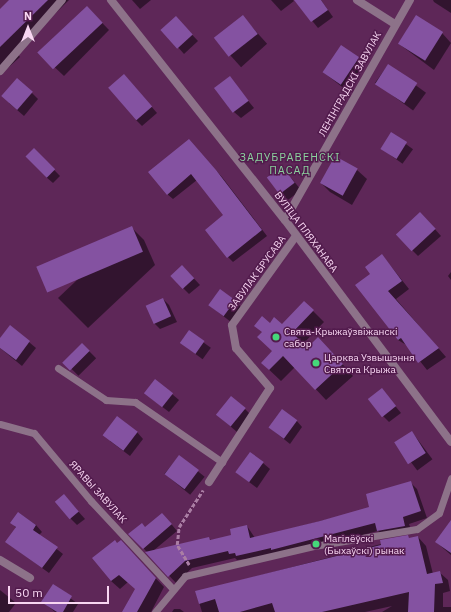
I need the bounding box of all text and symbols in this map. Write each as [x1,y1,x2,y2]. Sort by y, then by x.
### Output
north arrow [8,8,48,48]
text: N [24,9,32,23]
street label: ЛЕНІНГРАДСКІ ЗАВУЛАК [316,29,384,139]
district label: ЗАДУБРАВЕНСКІ ПАСАД [240,151,340,177]
street label: ВУЛІЦА ПЛЯХАНАВА [272,189,340,275]
street label: ЗАВУЛАК БРУСАВА [226,233,288,313]
place label: Свята-Крыжаўзвіжанскі сабор [284,325,397,348]
marker: Свята-Крыжаўзвіжанскі сабор [271,332,281,342]
place label: Царква Узвышэння Святога Крыжа [324,351,415,374]
marker: Царква Узвышэння Святога Крыжа [311,358,321,368]
street label: ЯРАВЫ ЗАВУЛАК [67,458,129,526]
place label: Магілёўскі (Быхаўскі) рынак [324,532,405,556]
marker: Магілёўскі (Быхаўскі) рынак [311,539,321,549]
scale bar [10,578,111,604]
text: 50 m [15,585,43,600]

